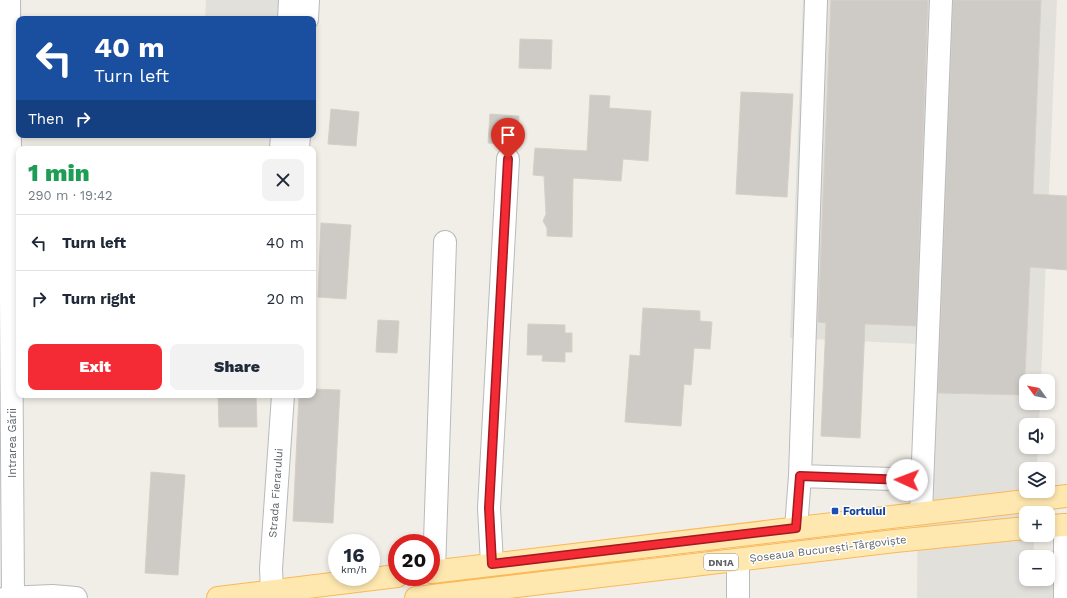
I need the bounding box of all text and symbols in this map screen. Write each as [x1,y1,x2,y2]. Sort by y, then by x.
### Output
text: 40 m [94,31,164,64]
icon: left [28,32,80,84]
text: Turn left [94,65,169,86]
icon: right [72,108,94,130]
text: Then [28,110,64,128]
pin [491,118,525,159]
icon: arrive [497,124,519,146]
text: 1 min [28,159,90,187]
button: close [262,159,304,201]
text: 290 m · 19:42 [28,188,113,203]
icon: left [28,232,50,254]
text: Turn left [62,234,126,252]
text: 40 m [266,234,304,252]
icon: right [28,288,50,310]
text: Turn right [62,290,135,308]
text: 20 m [267,290,304,308]
button: Exit [28,344,162,390]
button: Share [170,344,304,390]
north arrow [1019,374,1055,410]
map controls [1019,374,1055,586]
street label: Intrarea Gării [6,408,19,478]
button: sound [1019,418,1055,454]
street label: Strada Fierarului [266,448,286,538]
position arrow [886,459,928,501]
button: layers [1019,462,1055,498]
place label: Fortului [843,505,886,518]
marker: Fortului [830,506,840,516]
button: + [1019,506,1055,542]
street label: Șoseaua București-Târgoviște [749,533,907,565]
speed limit sign: 20 [388,534,440,586]
text: 16 [344,543,364,567]
button: − [1019,550,1055,586]
road number: DN1A [704,554,738,570]
text: km/h [341,564,367,575]

